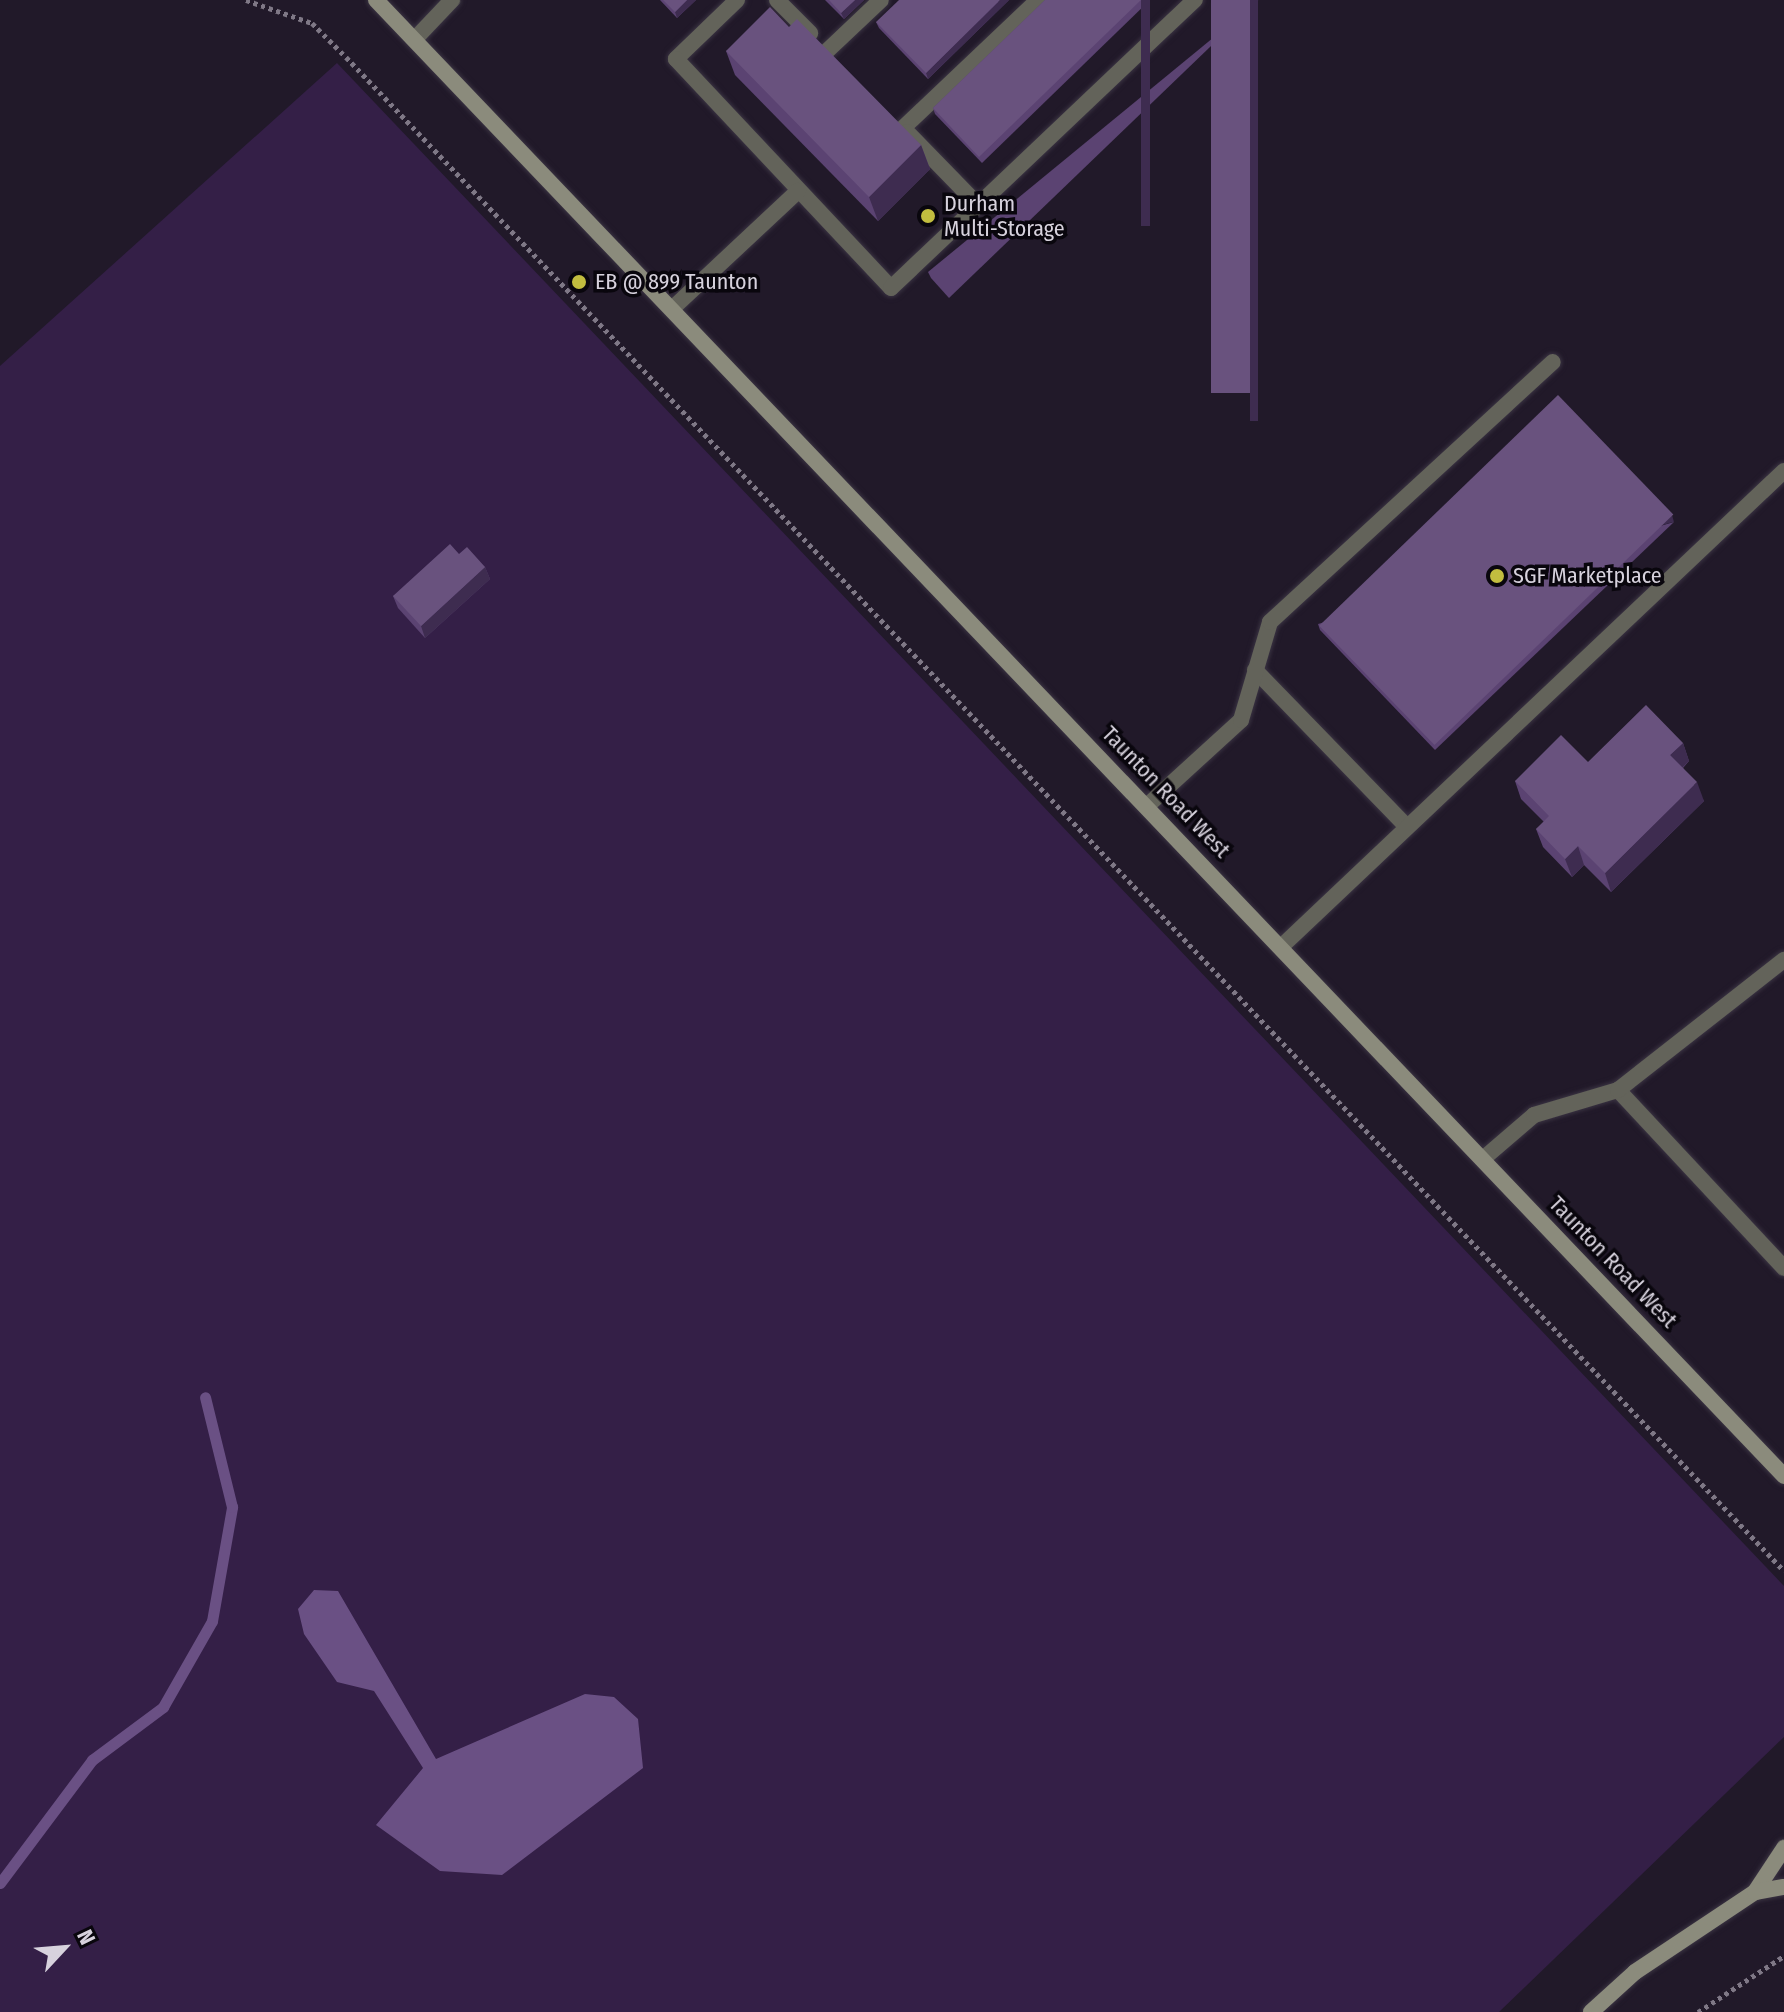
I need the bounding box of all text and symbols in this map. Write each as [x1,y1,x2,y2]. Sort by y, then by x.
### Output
place label: Durham Multi-Storage [944,190,1065,242]
marker: Durham Multi-Storage [919,207,937,225]
place label: EB @ 899 Taunton [595,269,758,295]
marker: EB @ 899 Taunton [570,273,588,291]
place label: SGF Marketplace [1513,563,1662,589]
marker: SGF Marketplace [1488,567,1506,585]
street label: Taunton Road West [1097,721,1235,863]
street label: Taunton Road West [1544,1191,1682,1333]
north arrow [24,1908,104,1988]
text: N [71,1925,101,1949]

